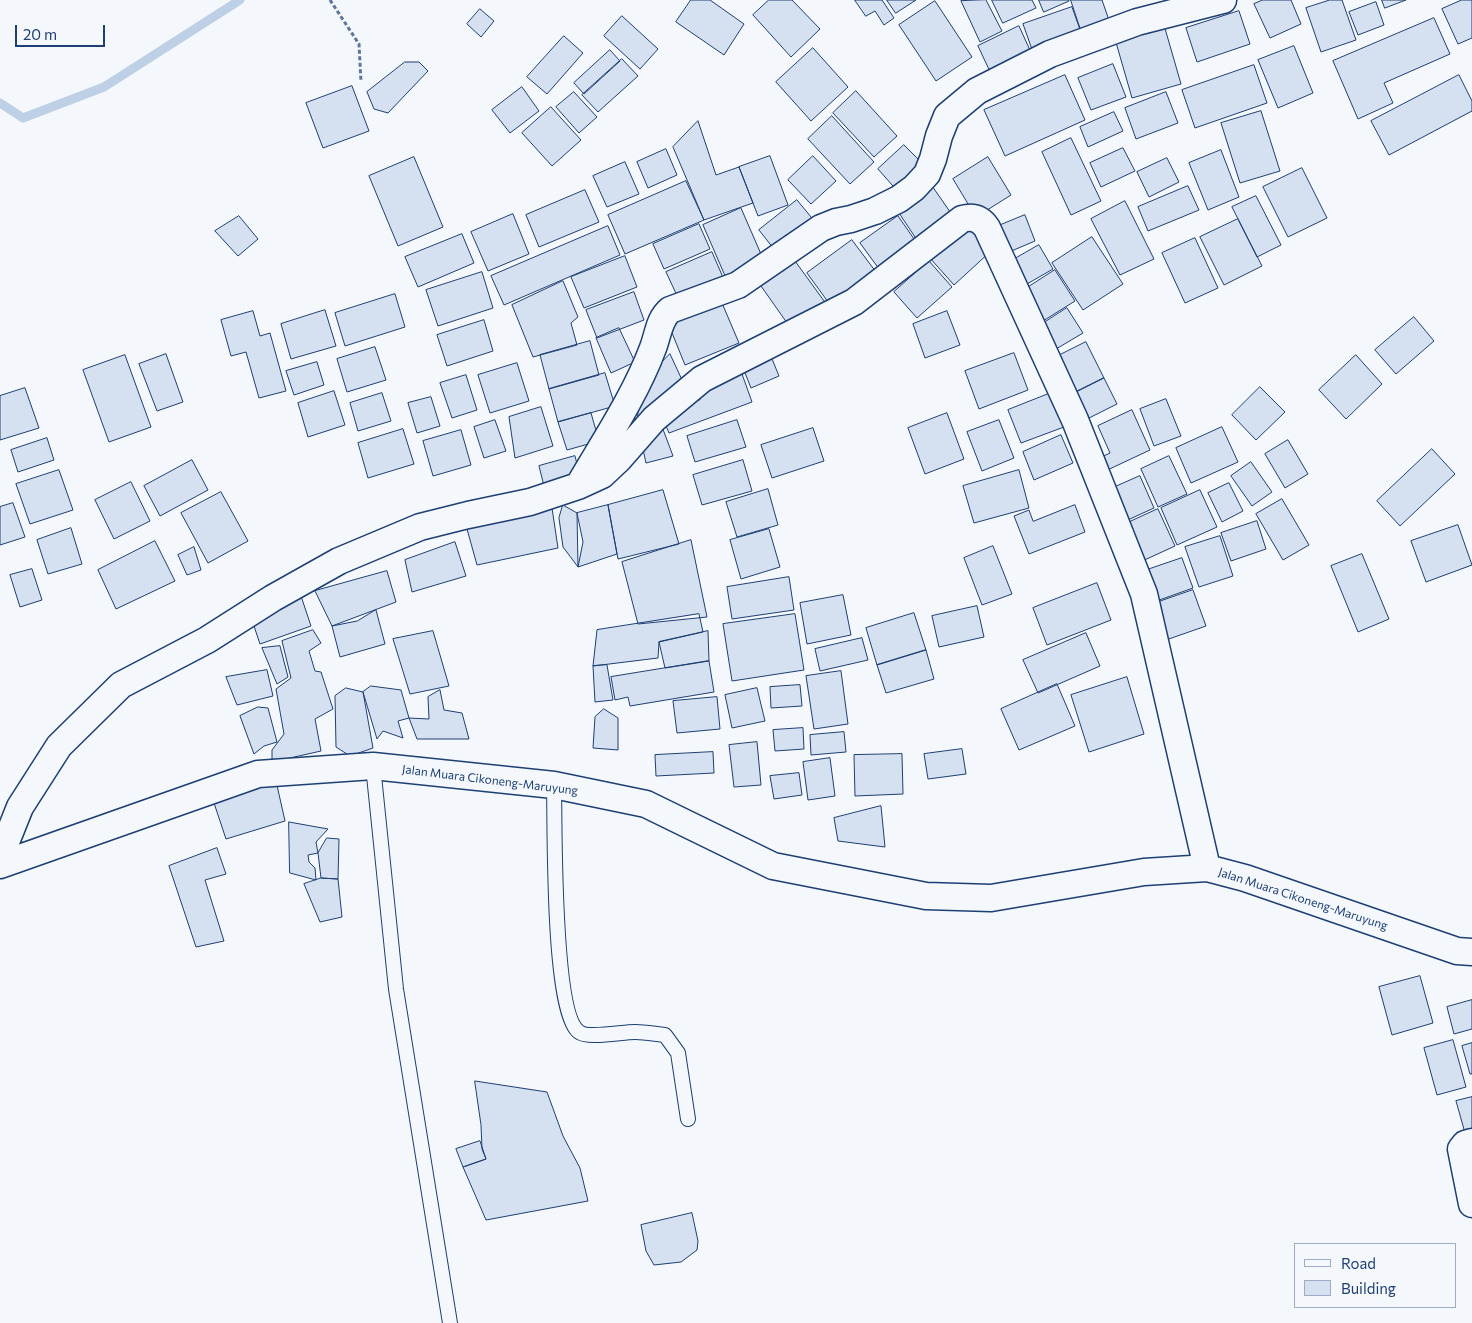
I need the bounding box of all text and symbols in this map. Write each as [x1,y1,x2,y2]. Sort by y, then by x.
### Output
scale bar [18,15,108,47]
text: 20 m [23,25,57,43]
street label: Jalan Muara Cikoneng-Maruyung [401,762,579,798]
street label: Jalan Muara Cikoneng-Maruyung [1216,865,1390,933]
legend [1294,1243,1457,1308]
text: Road [1341,1254,1376,1272]
text: Building [1341,1279,1396,1297]

